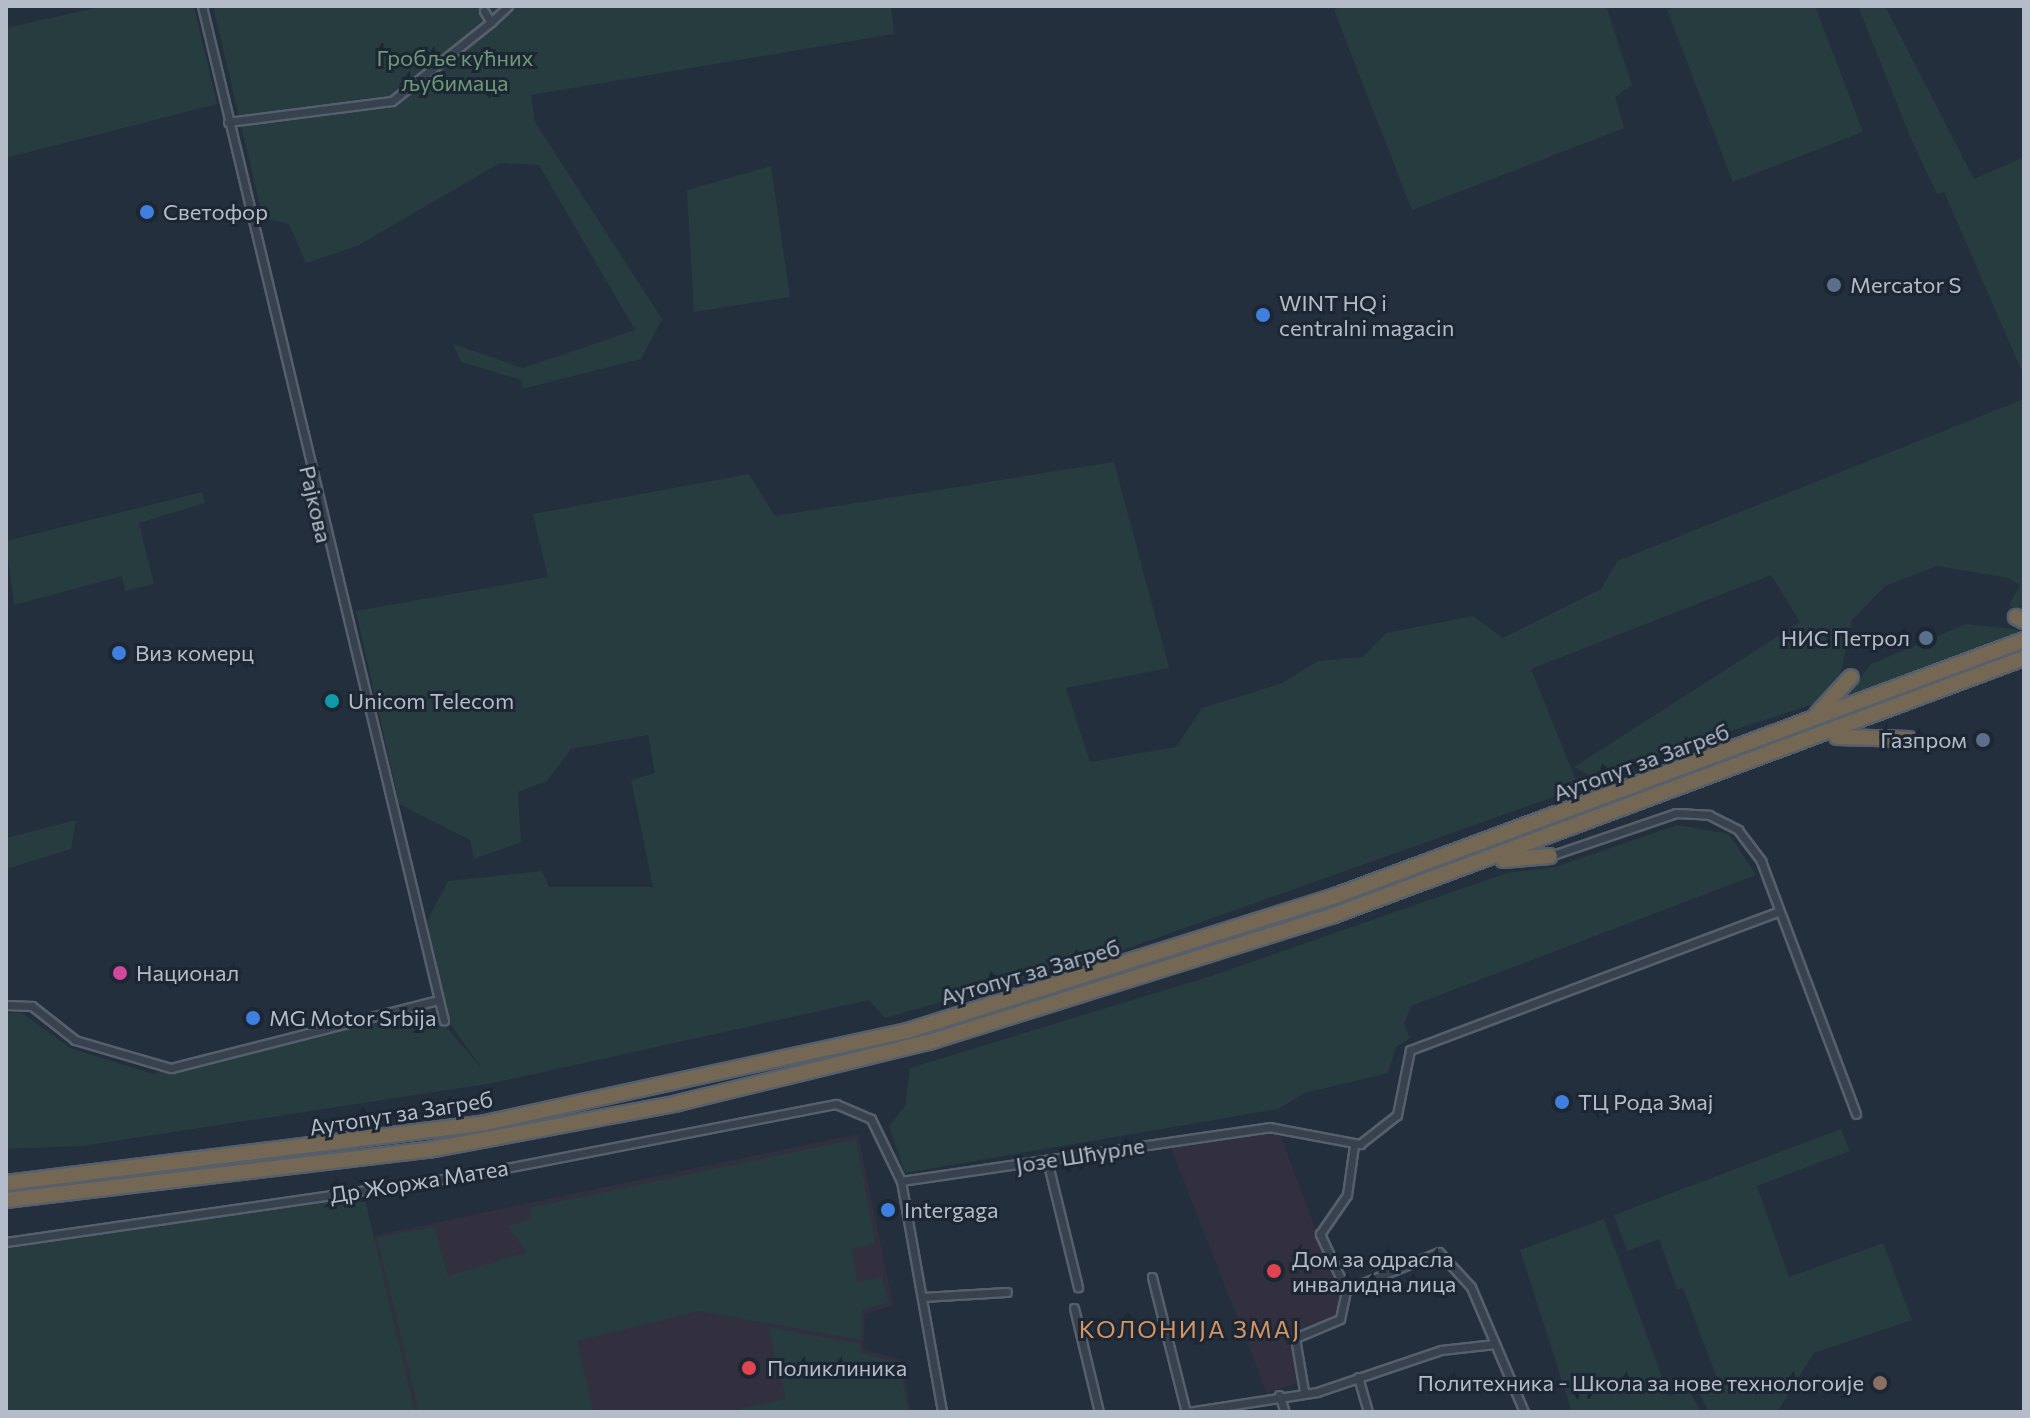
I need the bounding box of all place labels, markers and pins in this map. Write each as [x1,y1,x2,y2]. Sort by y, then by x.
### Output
place label: Светофор [163,199,268,225]
marker: Светофор [138,203,156,221]
place label: Mercator S [1850,272,1961,298]
marker: Mercator S [1825,276,1843,294]
place label: WINT HQ i centralni magacin [1279,289,1454,340]
marker: WINT HQ i centralni magacin [1254,306,1272,324]
place label: НИС Петрол [1781,625,1910,651]
marker: НИС Петрол [1917,629,1935,647]
place label: Виз комерц [135,640,254,666]
marker: Виз комерц [110,644,128,662]
place label: Unicom Telecom [348,688,514,714]
marker: Unicom Telecom [323,692,341,710]
place label: Газпром [1880,727,1967,753]
marker: Газпром [1974,731,1992,749]
place label: Национал [136,960,239,986]
marker: Национал [111,964,129,982]
place label: MG Motor Srbija [269,1005,436,1031]
marker: MG Motor Srbija [244,1009,262,1027]
place label: ТЦ Рода Змај [1578,1089,1713,1115]
marker: ТЦ Рода Змај [1553,1093,1571,1111]
place label: Intergaga [904,1197,999,1223]
marker: Intergaga [879,1201,897,1219]
place label: Дом за одрасла инвалидна лица [1292,1245,1456,1296]
marker: Дом за одрасла инвалидна лица [1263,1260,1285,1282]
place label: Поликлиника [767,1355,907,1381]
marker: Поликлиника [738,1357,760,1379]
place label: Политехника - Школа за нове технологоије [1417,1370,1864,1396]
marker: Политехника - Школа за нове технологоије [1871,1374,1889,1392]

